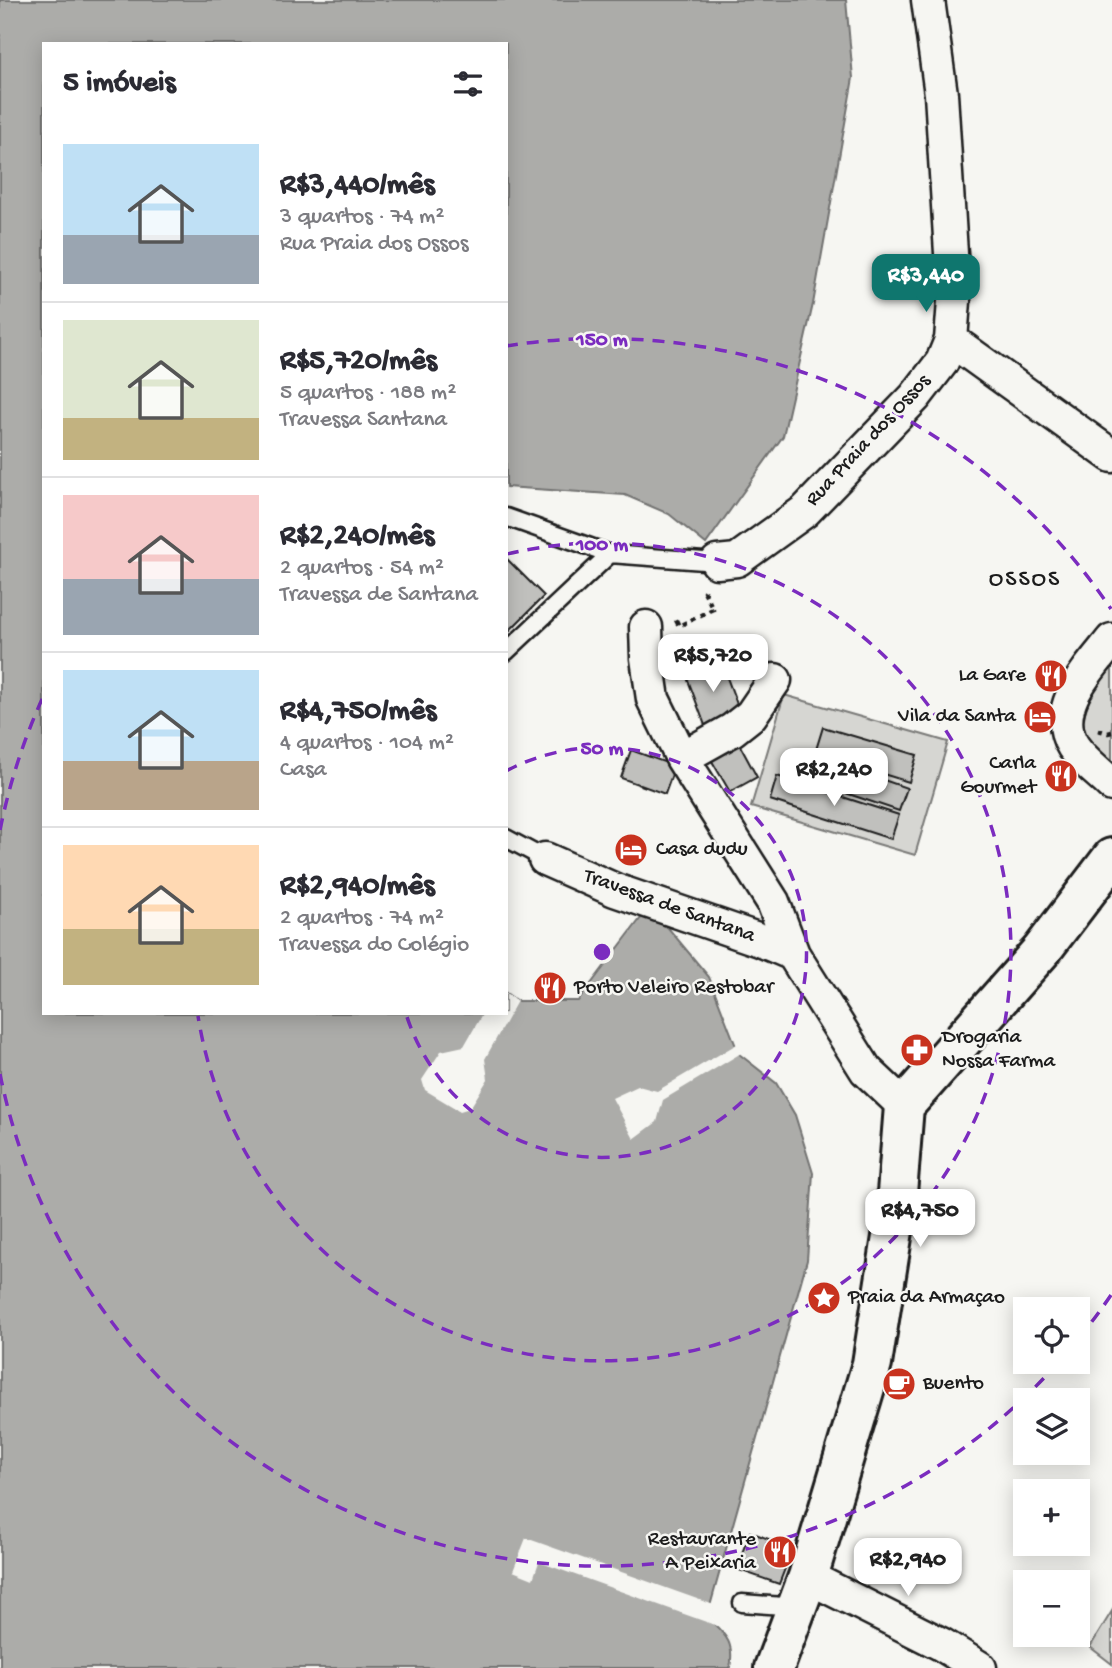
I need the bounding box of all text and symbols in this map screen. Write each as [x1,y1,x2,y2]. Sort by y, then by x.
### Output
icon: filters [449,65,487,103]
text: 5 imóveis [63,67,176,102]
text: R$3,440/mês [280,169,435,204]
icon: home [119,172,203,256]
text: 3 quartos · 74 m² [280,204,444,231]
text: Rua Praia dos Ossos [280,231,468,258]
pin: R$3,440 [861,254,991,314]
text: R$3,440 [888,263,964,290]
text: 150 m [575,329,628,354]
text: R$5,720/mês [280,345,437,380]
icon: home [119,348,203,432]
street label: Rua Praia dos Ossos [801,369,938,512]
text: 5 quartos · 188 m² [280,380,456,407]
text: Travessa Santana [280,407,447,434]
text: R$2,240/mês [280,520,434,555]
icon: home [119,523,203,607]
text: 100 m [575,534,628,559]
text: 2 quartos · 54 m² [280,555,444,582]
district label: OSSOS [989,566,1061,595]
text: Travessa de Santana [280,582,478,609]
pin: R$5,720 [648,634,778,694]
text: R$5,720 [674,643,752,670]
restaurant icon: La Gare [1032,657,1070,695]
place label: La Gare [958,664,1027,689]
text: R$4,750/mês [280,695,436,730]
icon: home [119,698,203,782]
hotel icon: Vila da Santa [1021,698,1059,736]
place label: Vila da Santa [897,705,1017,730]
text: 4 quartos · 104 m² [280,730,454,757]
text: 50 m [581,738,624,763]
pin: R$2,240 [769,748,899,808]
place label: Carla Gourmet [960,752,1038,801]
text: Casa [280,757,326,784]
text: R$2,240 [796,757,872,784]
restaurant icon: Carla Gourmet [1042,757,1080,795]
hotel icon: Casa dudu [612,831,650,869]
place label: Casa dudu [656,838,748,863]
street label: Travessa de Santana [579,864,759,950]
text: R$2,940/mês [280,870,435,905]
icon: home [119,873,203,957]
text: 2 quartos · 74 m² [280,905,444,932]
text: Travessa do Colégio [280,932,469,959]
centre of rings [590,940,614,964]
restaurant icon: Porto Veleiro Restobar [531,969,569,1007]
place label: Porto Veleiro Restobar [573,976,775,1001]
place label: Drogaria Nossa Farma [940,1026,1056,1075]
pharmacy icon: Drogaria Nossa Farma [898,1031,936,1069]
pin: R$4,750 [855,1190,985,1249]
text: R$4,750 [881,1198,959,1225]
place icon: Praia da Armaçao [805,1279,843,1317]
place label: Praia da Armaçao [847,1286,1005,1311]
map controls [1013,1297,1090,1647]
button: locate [1013,1297,1090,1374]
cafe icon: Buento [880,1365,918,1403]
place label: Buento [922,1372,984,1397]
button: layers [1013,1388,1090,1465]
button: + [1013,1479,1090,1556]
place label: Restaurante A Peixaria [648,1528,757,1577]
restaurant icon: Restaurante A Peixaria [761,1533,799,1571]
pin: R$2,940 [843,1538,973,1598]
text: R$2,940 [870,1547,946,1574]
button: − [1013,1570,1090,1647]

